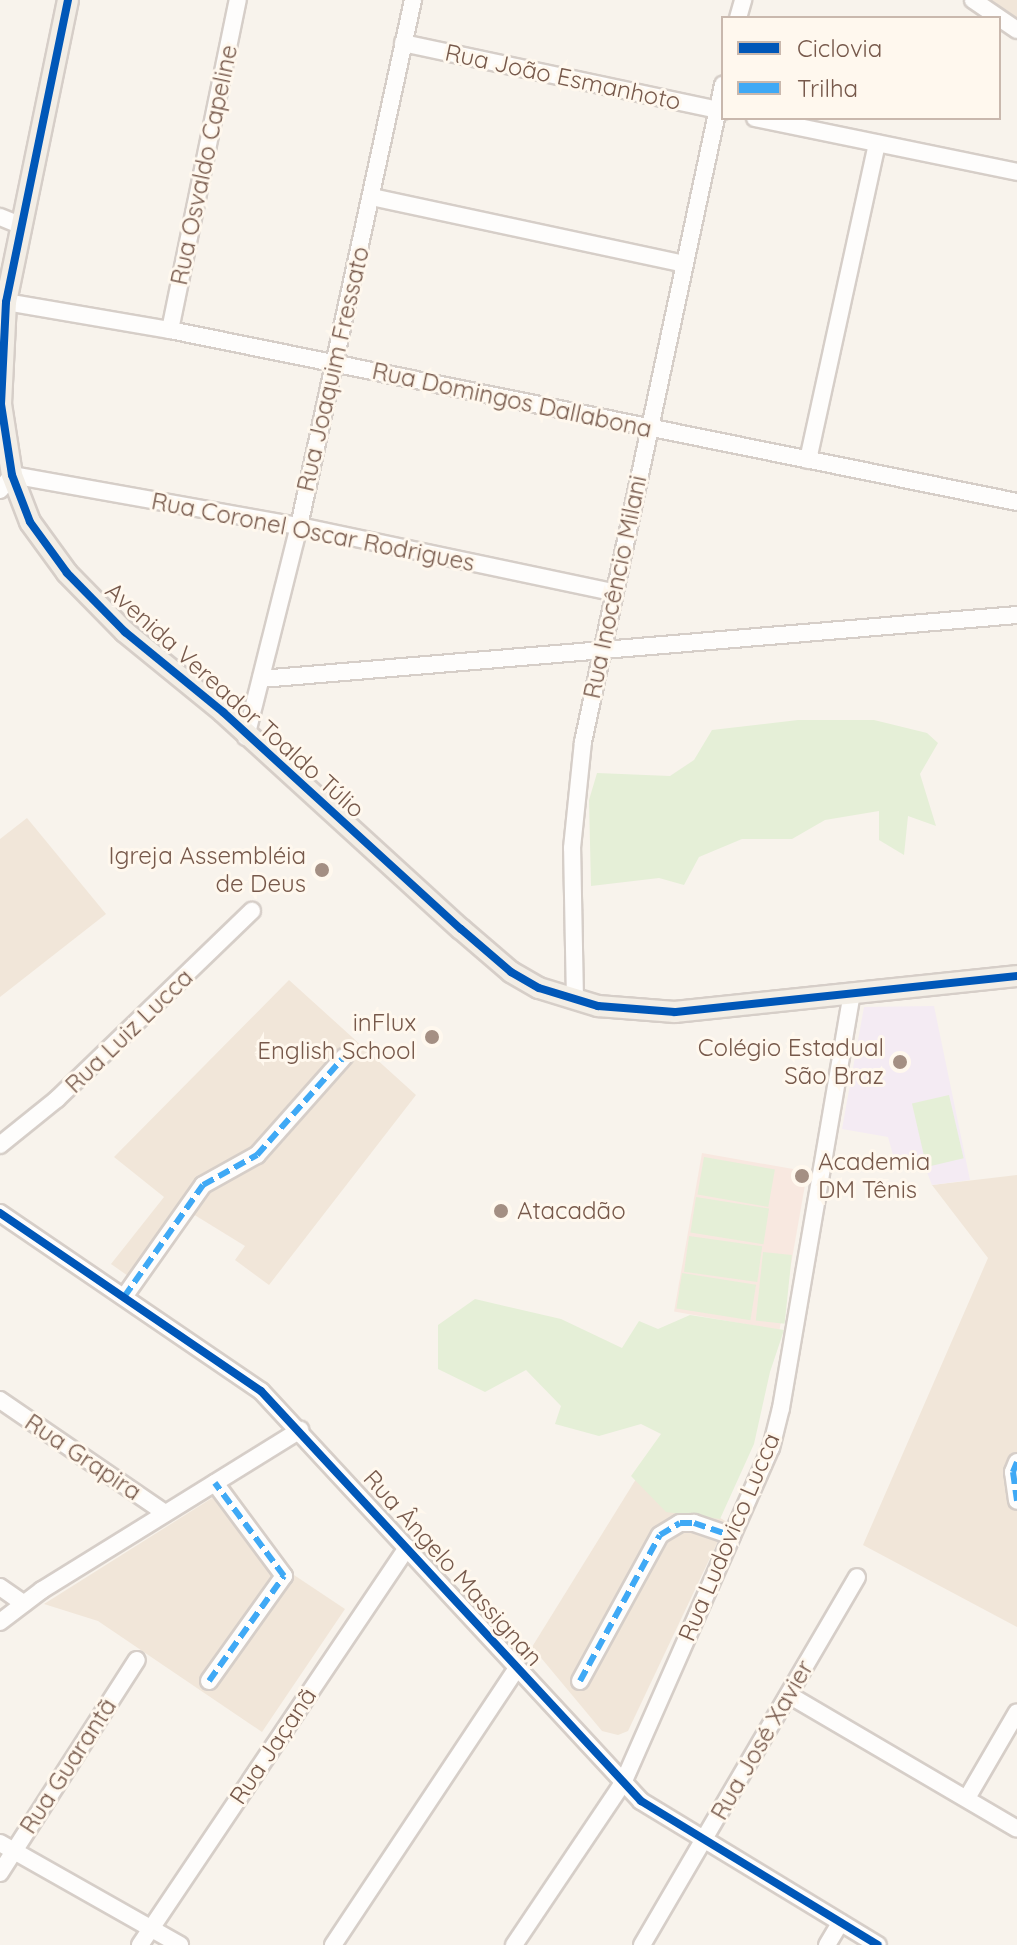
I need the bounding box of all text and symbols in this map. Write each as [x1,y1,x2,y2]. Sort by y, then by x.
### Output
legend [721,16,1001,120]
text: Ciclovia [797,33,882,63]
street label: Rua João Esmanhoto [443,38,683,116]
street label: Rua Osvaldo Capeline [164,42,244,288]
text: Trilha [797,73,858,103]
street label: Rua Joaquim Fressato [291,244,375,494]
street label: Rua Domingos Dallabona [370,356,654,444]
street label: Rua Inocêncio Milani [577,473,653,701]
street label: Rua Coronel Oscar Rodrigues [149,487,477,577]
street label: Avenida Vereador Toaldo Túlio [100,576,370,824]
place label: Igreja Assembléia de Deus [109,842,306,898]
marker: Igreja Assembléia de Deus [313,861,331,879]
street label: Rua Luiz Lucca [59,963,199,1099]
place label: inFlux English School [257,1009,416,1065]
marker: inFlux English School [423,1028,441,1046]
place label: Colégio Estadual São Braz [698,1034,884,1090]
marker: Colégio Estadual São Braz [891,1053,909,1071]
place label: Academia DM Tênis [818,1148,930,1204]
marker: Academia DM Tênis [793,1167,811,1185]
place label: Atacadão [517,1197,626,1225]
marker: Atacadão [492,1202,510,1220]
street label: Rua Grapira [19,1408,147,1506]
street label: Rua Ludovico Lucca [672,1429,786,1645]
street label: Rua Ângelo Massignan [357,1464,549,1672]
street label: Rua José Xavier [705,1655,819,1825]
street label: Rua Jaçanã [224,1682,322,1810]
street label: Rua Guarantã [14,1693,122,1839]

